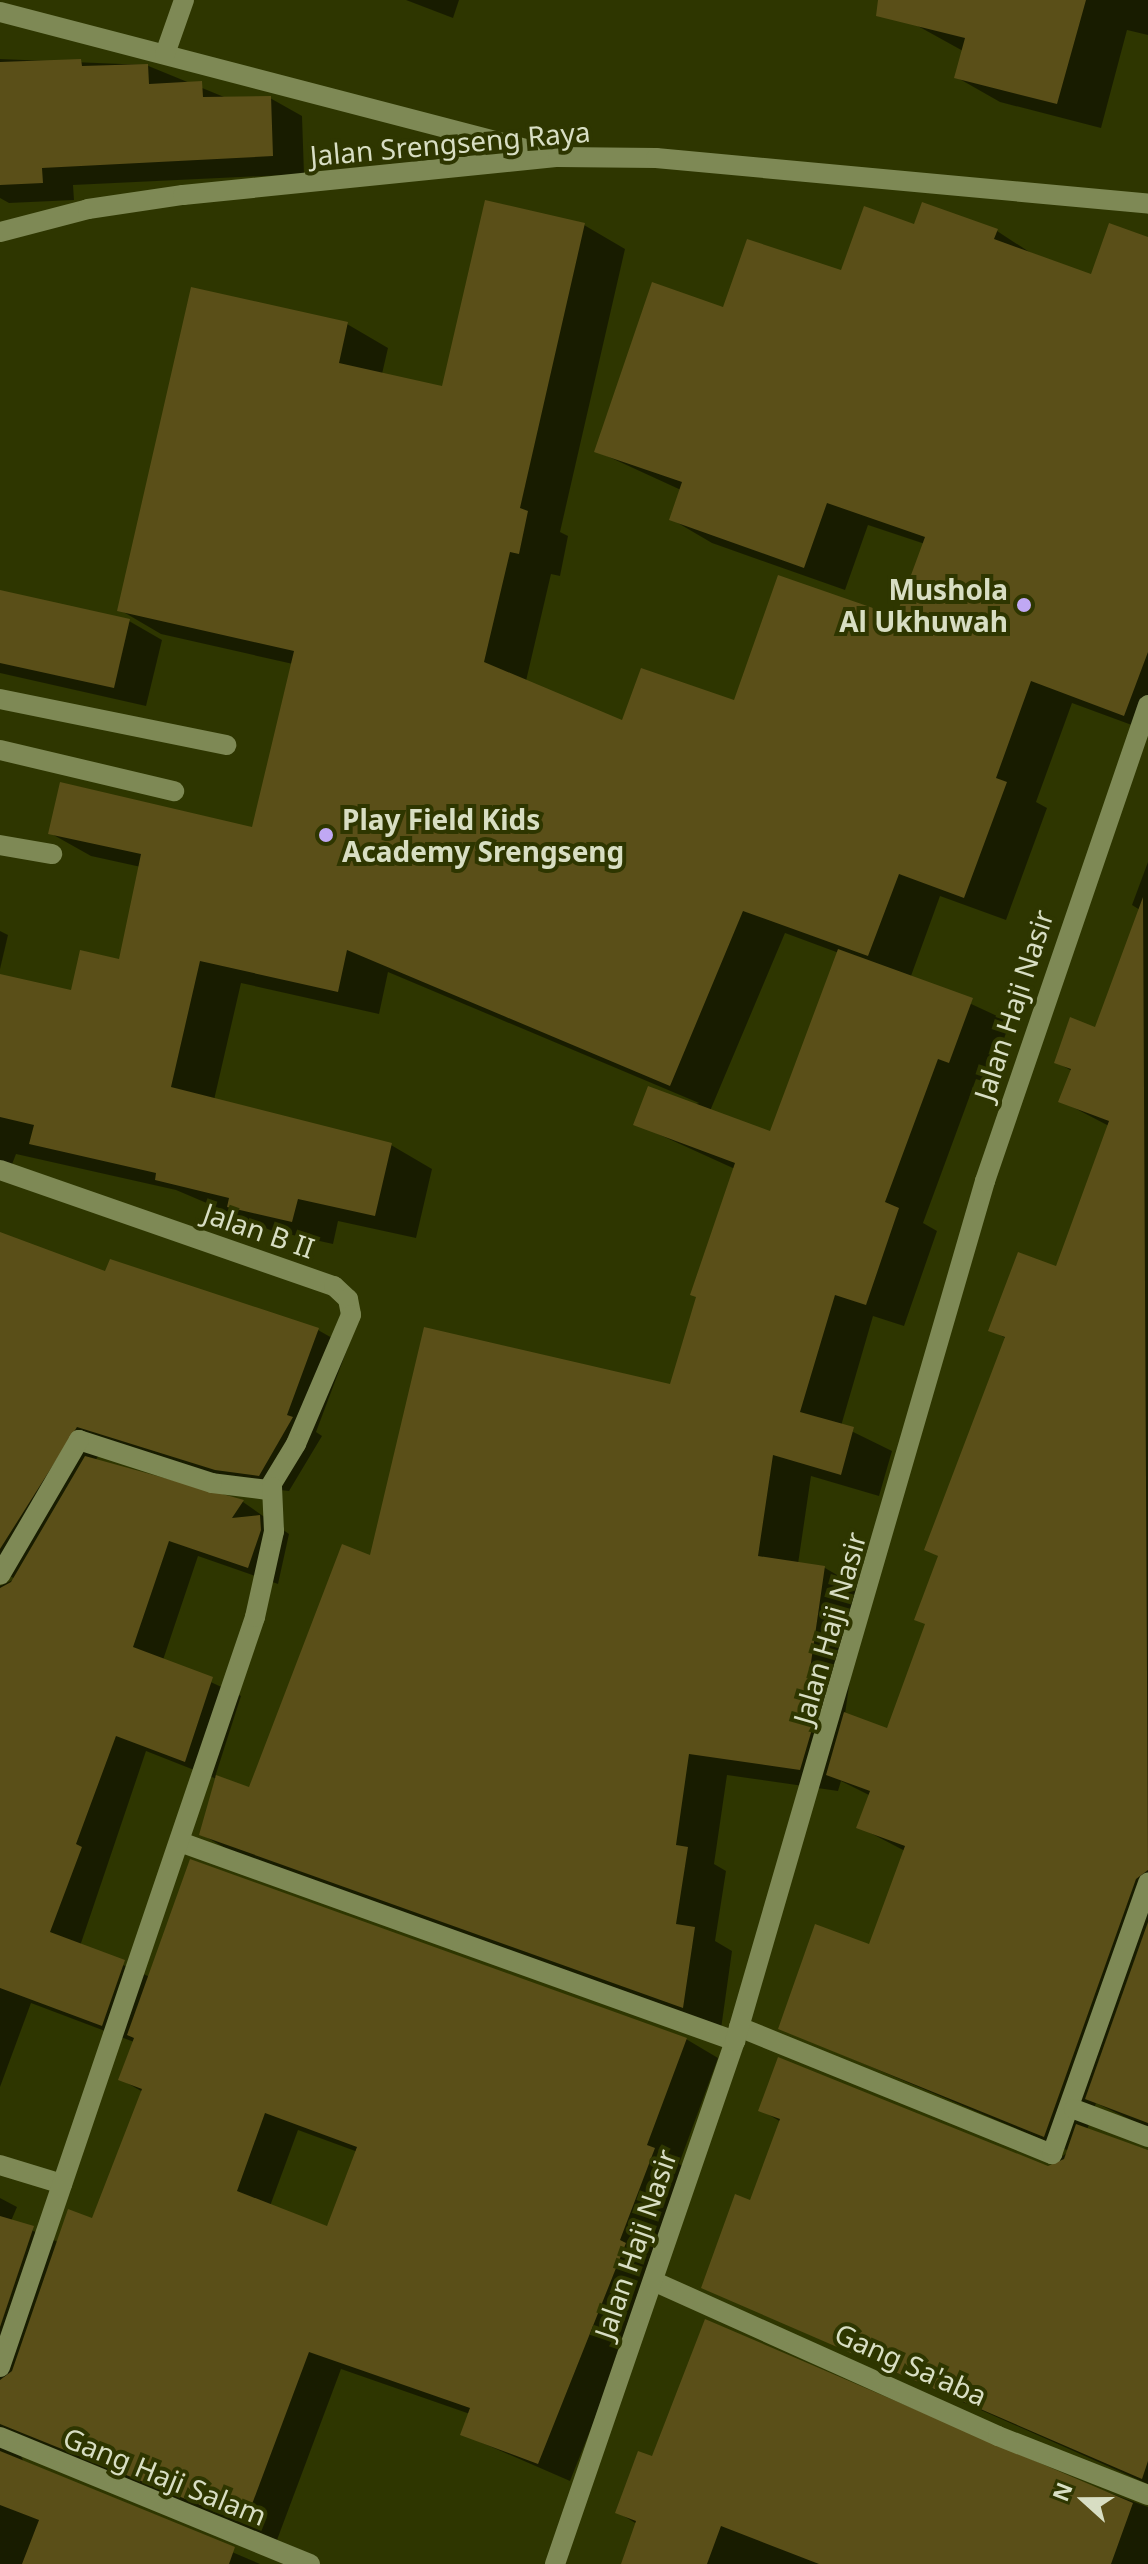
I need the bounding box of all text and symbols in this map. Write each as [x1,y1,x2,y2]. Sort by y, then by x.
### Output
street label: Jalan Srengseng Raya [308,114,592,172]
place label: Mushola Al Ukhuwah [839,572,1008,638]
marker: Mushola Al Ukhuwah [1015,596,1033,614]
place label: Play Field Kids Academy Srengseng [342,802,624,868]
marker: Play Field Kids Academy Srengseng [317,826,335,844]
street label: Jalan Haji Nasir [966,906,1060,1104]
street label: Jalan B II [199,1195,319,1265]
street label: Jalan Haji Nasir [786,1528,872,1728]
street label: Jalan Haji Nasir [587,2145,683,2343]
street label: Gang Sa'aba [830,2316,992,2412]
street label: Gang Haji Salam [58,2420,272,2532]
north arrow [1044,2460,1124,2540]
text: N [1044,2478,1079,2505]

